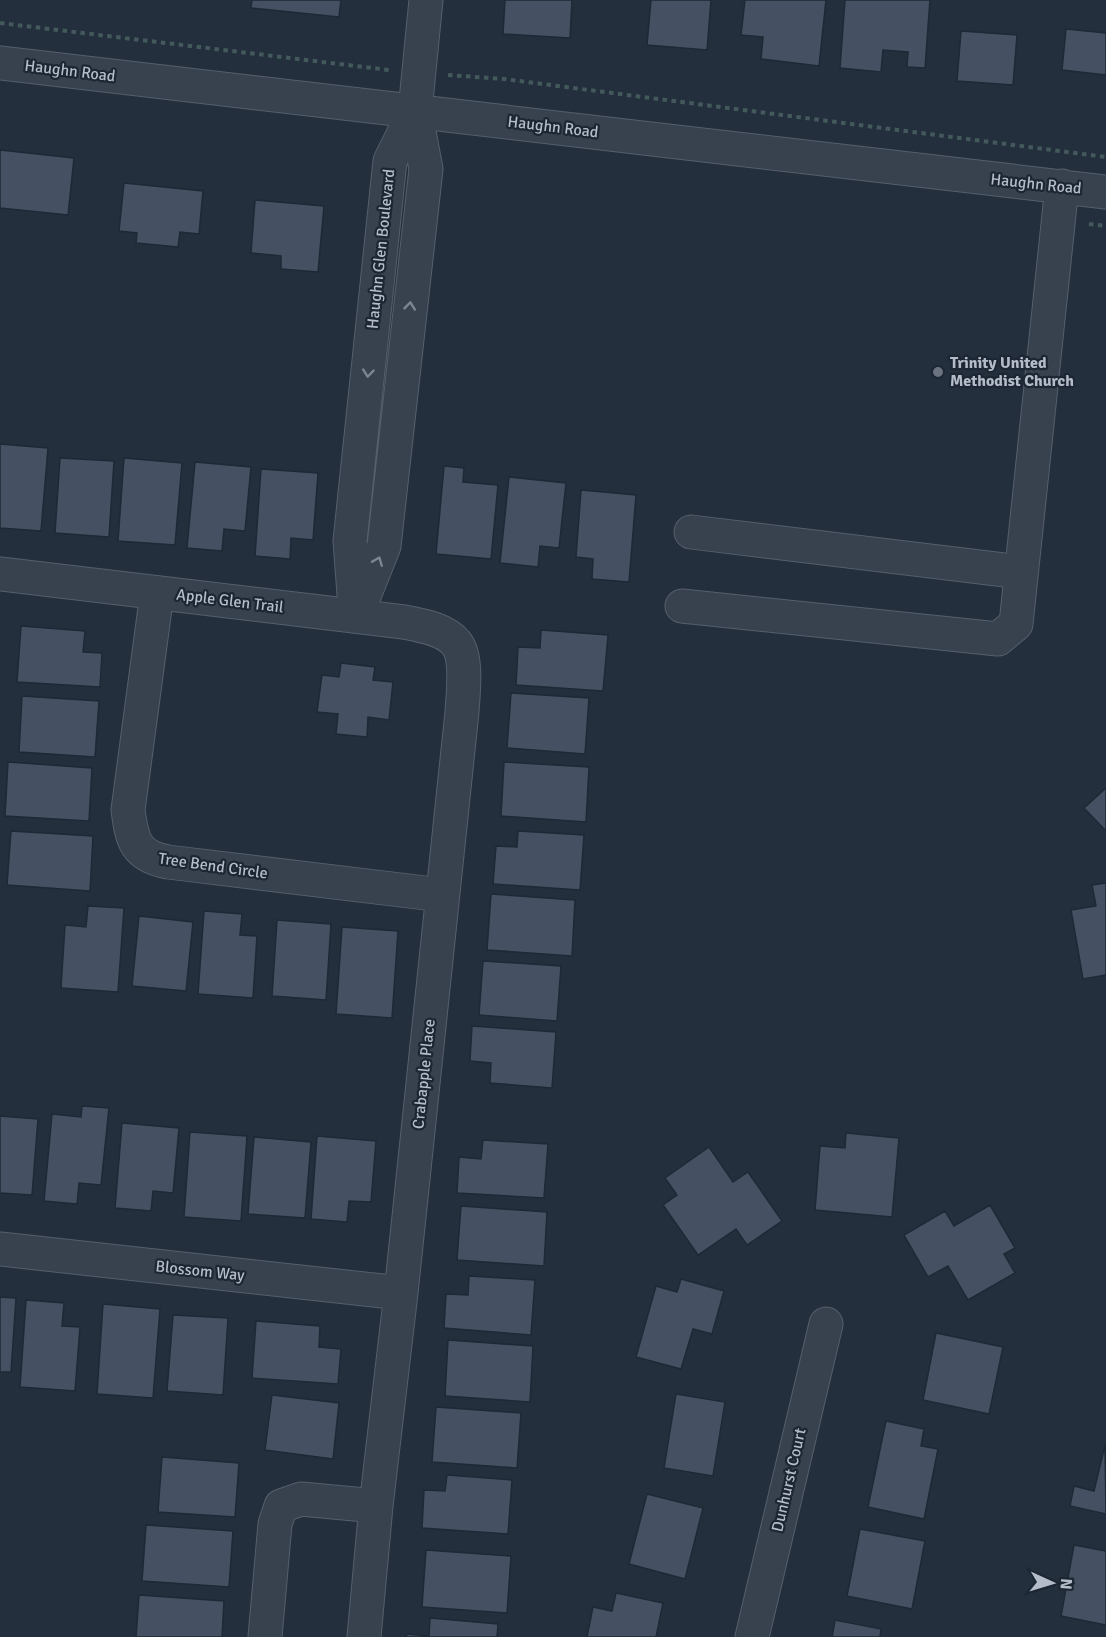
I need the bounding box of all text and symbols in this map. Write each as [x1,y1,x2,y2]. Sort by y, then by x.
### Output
street label: Haughn Road [23,56,117,86]
street label: Haughn Road [506,112,600,142]
street label: Haughn Glen Boulevard [363,168,399,330]
street label: Haughn Road [990,169,1082,199]
one-way arrow [404,301,416,311]
place label: Trinity United Methodist Church [950,353,1074,391]
marker: Trinity United Methodist Church [931,365,945,379]
one-way arrow [362,368,375,377]
one-way arrow [371,557,383,568]
street label: Apple Glen Trail [175,584,285,618]
street label: Tree Bend Circle [157,848,269,884]
street label: Crabapple Place [408,1018,440,1130]
street label: Blossom Way [154,1256,246,1286]
street label: Dunhurst Court [767,1426,811,1534]
north arrow [1022,1553,1082,1613]
text: N [1056,1578,1076,1590]

